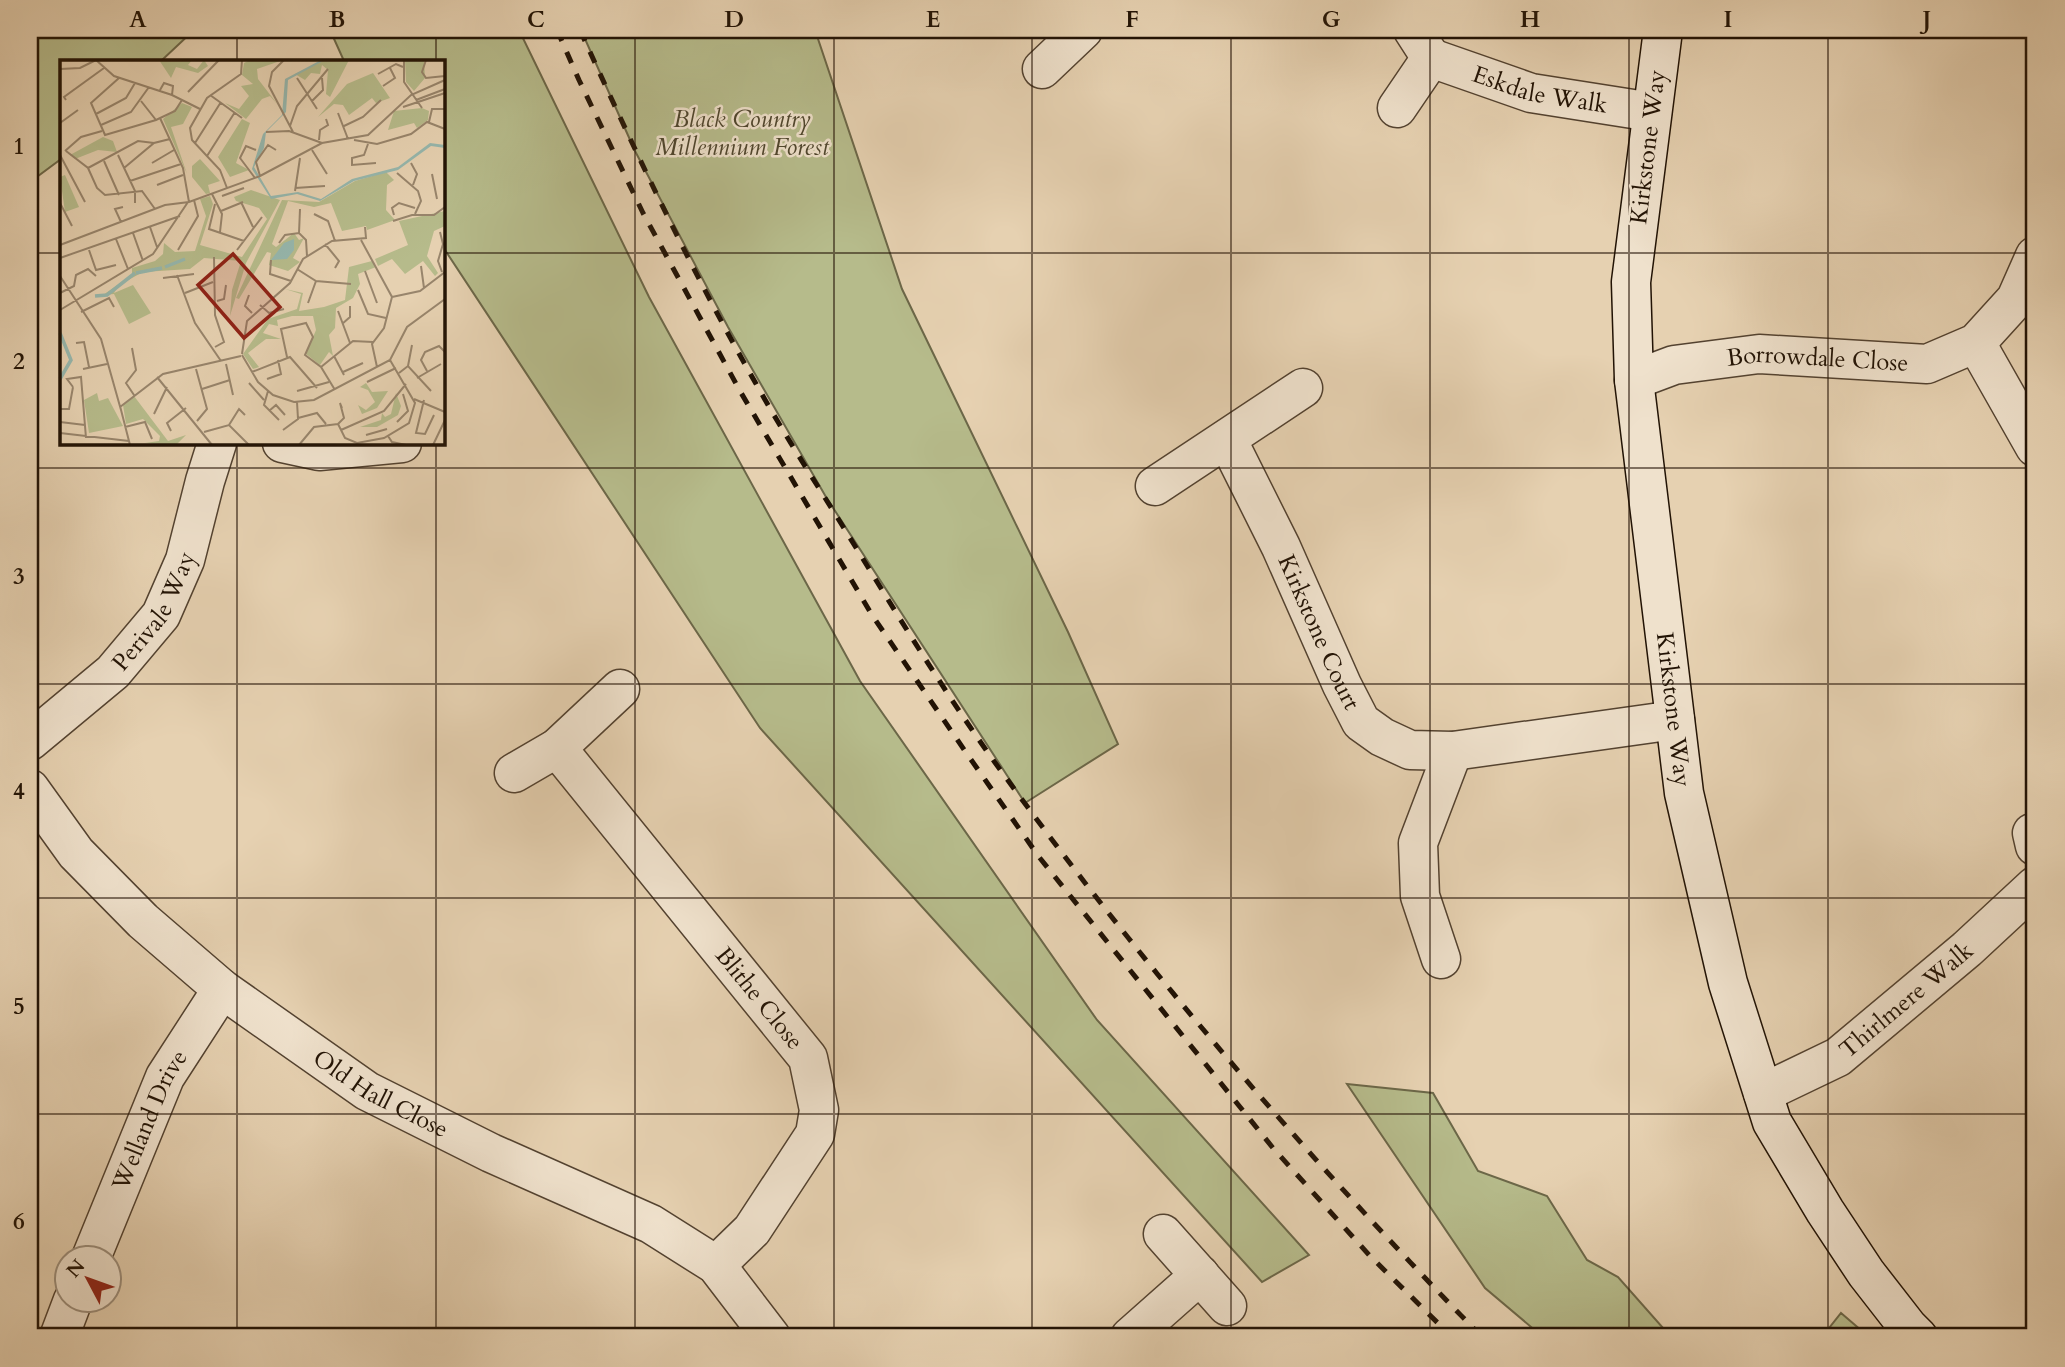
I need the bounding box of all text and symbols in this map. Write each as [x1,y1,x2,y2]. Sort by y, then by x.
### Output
text: A [129,4,147,35]
text: B [329,4,345,35]
text: C [527,4,545,35]
text: D [724,4,744,35]
text: E [926,4,940,35]
text: F [1125,4,1139,35]
text: G [1322,4,1341,35]
text: H [1520,4,1540,35]
text: I [1724,4,1732,35]
text: J [1920,4,1931,35]
street label: Eskdale Walk [1468,57,1610,121]
inset map [60,60,444,444]
street label: Kirkstone Way [1622,68,1674,226]
park label: Black Country Millennium Forest [655,103,830,164]
text: 1 [13,131,25,162]
street label: Borrowdale Close [1725,337,1909,379]
text: 2 [13,346,25,377]
street label: Perivale Way [104,548,203,678]
street label: Kirkstone Court [1270,549,1369,716]
text: 3 [13,561,25,592]
street label: Kirkstone Way [1648,630,1700,789]
text: 4 [13,776,25,807]
street label: Thirlmere Walk [1832,934,1980,1066]
street label: Blithe Close [708,940,811,1057]
text: 5 [13,991,25,1022]
street label: Old Hall Close [306,1041,454,1146]
street label: Welland Drive [104,1043,195,1196]
text: 6 [13,1206,25,1237]
north arrow [52,1244,122,1314]
text: N [61,1253,91,1283]

